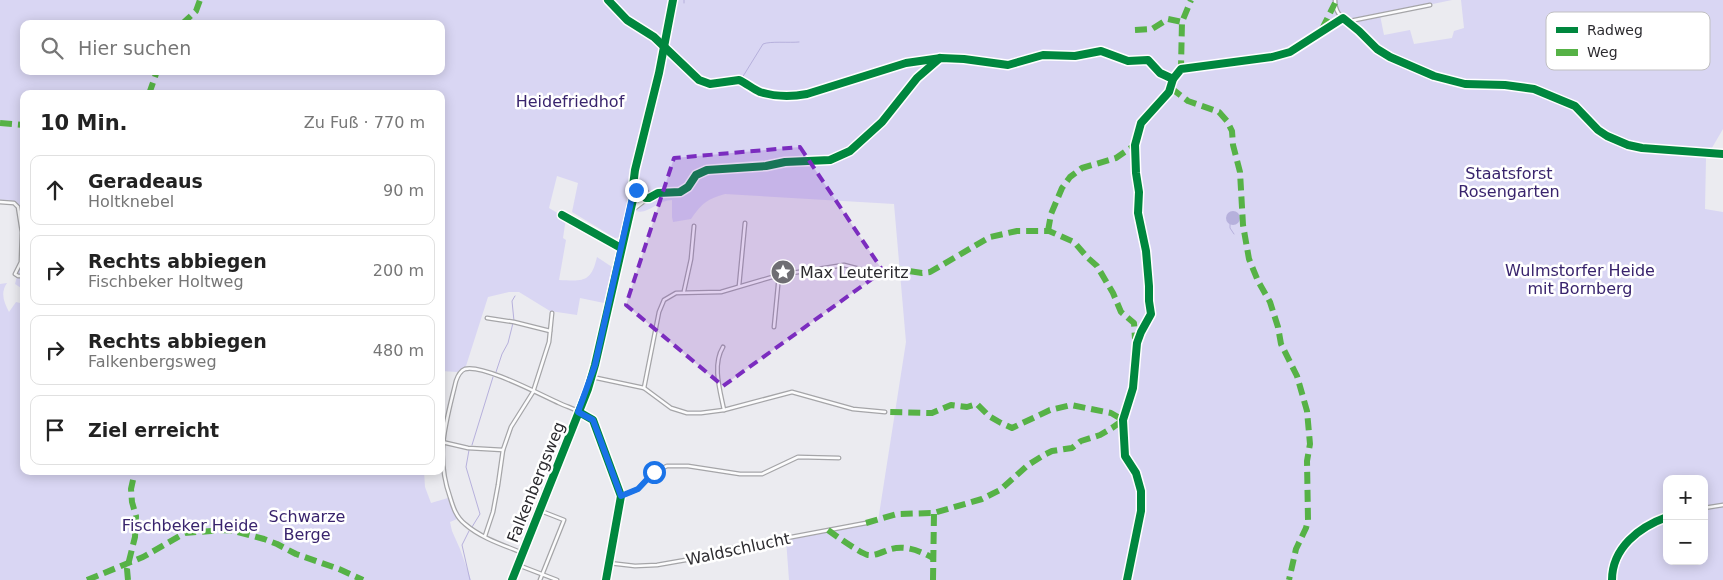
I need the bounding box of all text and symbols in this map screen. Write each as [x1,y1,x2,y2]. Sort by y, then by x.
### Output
legend [1546,12,1710,70]
search box [20,20,445,75]
text: Radweg [1587,22,1643,38]
icon: search [38,34,66,62]
text: Hier suchen [78,37,191,59]
text: Weg [1587,44,1618,60]
park label: Heidefriedhof [516,92,625,111]
text: 10 Min. [40,111,128,135]
text: Zu Fuß · 770 m [304,113,425,132]
park label: Staatsforst Rosengarten [1458,164,1560,201]
text: Geradeaus [88,170,203,192]
icon: ahead [41,176,69,204]
route end [625,179,648,202]
text: 90 m [383,181,424,200]
text: Holtknebel [88,192,174,211]
text: Rechts abbiegen [88,250,267,272]
icon: right [41,256,69,284]
place icon: Max Leuteritz [770,259,796,285]
text: 200 m [373,261,424,280]
park label: Wulmstorfer Heide mit Bornberg [1505,261,1655,298]
place label: Max Leuteritz [800,263,909,282]
text: Fischbeker Holtweg [88,272,244,291]
text: Rechts abbiegen [88,330,267,352]
icon: right [41,336,69,364]
text: 480 m [373,341,424,360]
text: Falkenbergsweg [88,352,217,371]
icon: arrive [41,416,69,444]
text: Ziel erreicht [88,419,219,441]
street label: Falkenbergsweg [503,419,569,545]
route start [643,461,666,484]
map controls [1663,475,1708,565]
button: + [1663,475,1708,520]
park label: Schwarze Berge [269,507,345,544]
park label: Fischbeker Heide [122,516,258,535]
button: − [1663,520,1708,565]
street label: Waldschlucht [684,529,792,569]

